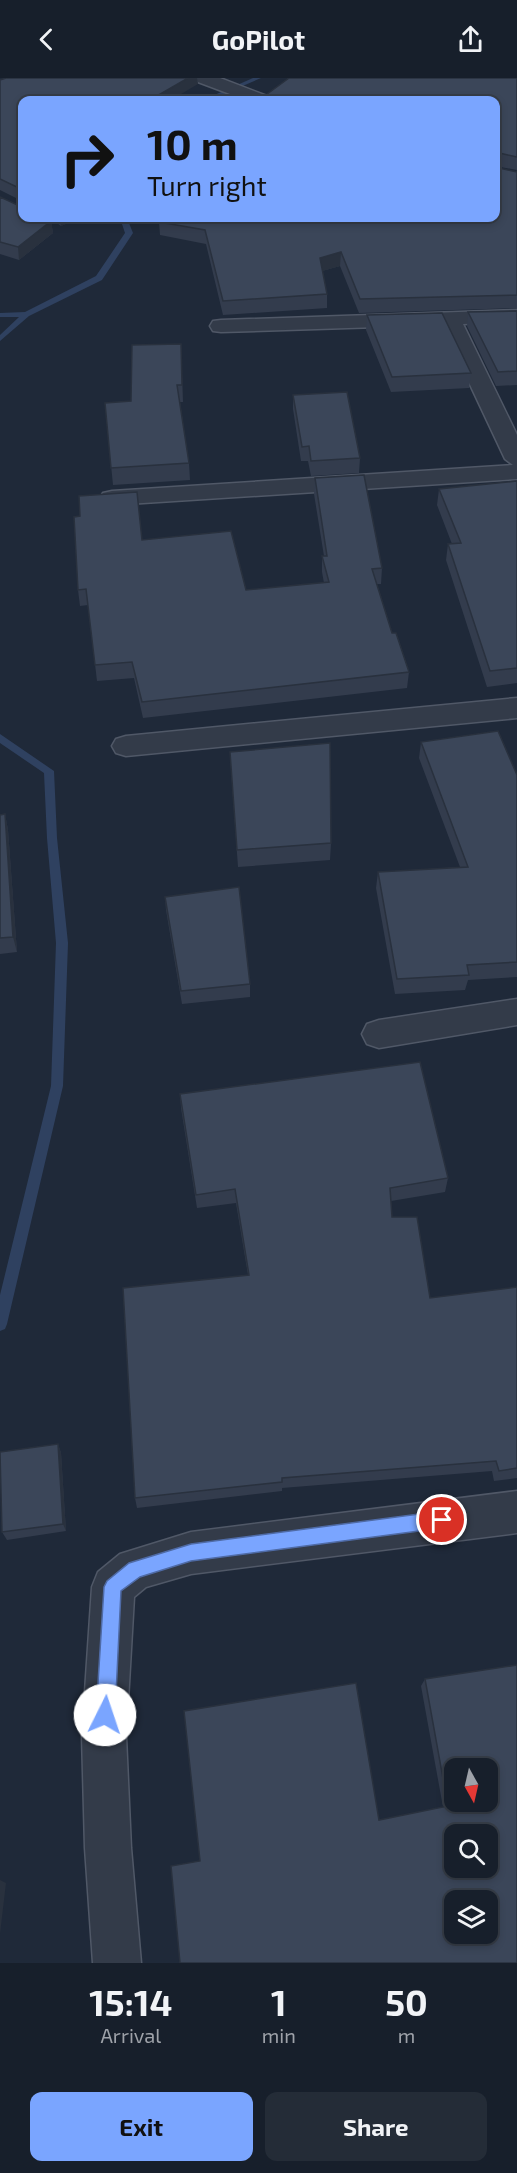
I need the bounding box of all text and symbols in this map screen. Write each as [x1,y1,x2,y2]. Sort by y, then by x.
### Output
icon: back [30,23,63,56]
text: GoPilot [212,23,305,55]
icon: share [454,23,487,56]
text: 10 m [147,118,238,168]
icon: right [48,120,126,198]
text: Turn right [147,169,267,201]
pin [416,1494,467,1545]
icon: arrive [425,1503,458,1536]
position arrow [73,1683,137,1747]
north arrow [444,1758,498,1812]
map controls [444,1758,498,1944]
button: search [444,1824,498,1878]
button: layers [444,1890,498,1944]
text: 15:14 [89,1980,172,2023]
text: 1 [271,1980,287,2023]
text: 50 [385,1980,428,2023]
text: Arrival [100,2023,161,2047]
text: min [262,2023,296,2047]
text: m [398,2023,415,2047]
button: Exit [30,2092,253,2161]
button: Share [265,2092,487,2161]

